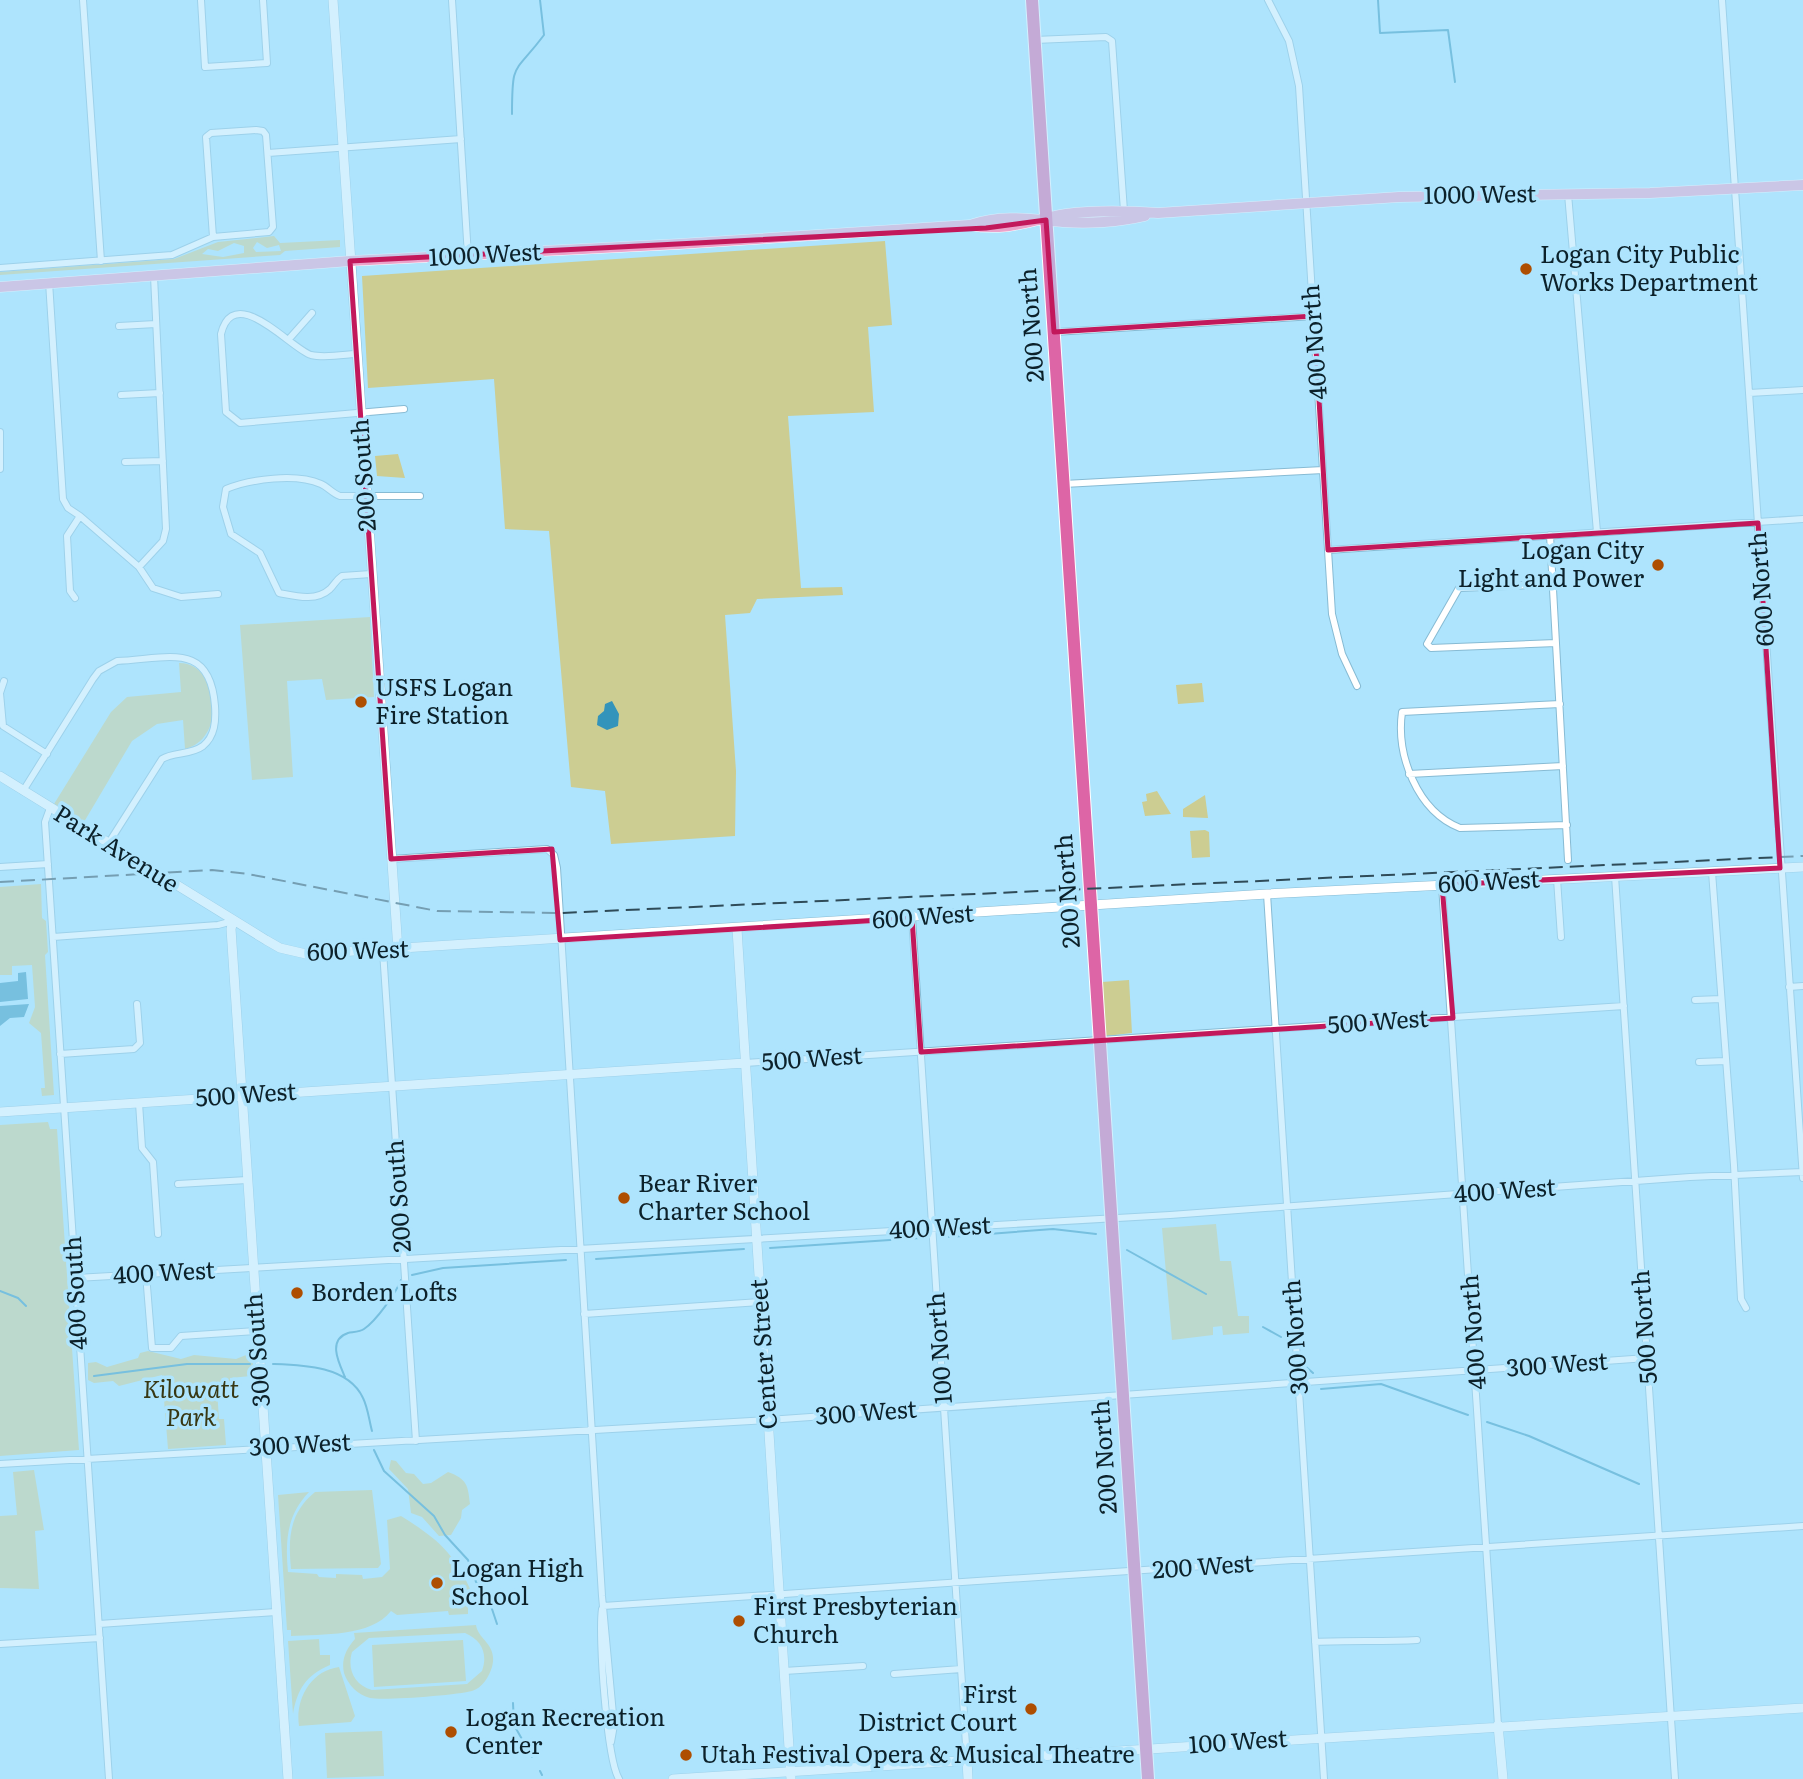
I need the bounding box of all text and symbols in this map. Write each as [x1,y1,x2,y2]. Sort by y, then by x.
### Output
street label: 1000 West [1423,174,1537,211]
street label: 1000 West [428,232,542,273]
place label: Logan City Public Works Department [1540,235,1758,298]
marker: Logan City Public Works Department [1518,261,1534,277]
street label: 200 North [1008,267,1051,383]
street label: 400 North [1291,283,1334,401]
street label: 200 South [340,417,383,533]
street label: 600 North [1738,530,1781,648]
place label: Logan City Light and Power [1458,531,1645,594]
marker: Logan City Light and Power [1650,557,1666,573]
place label: USFS Logan Fire Station [375,668,513,731]
marker: USFS Logan Fire Station [353,694,369,710]
street label: Park Avenue [48,794,187,899]
street label: 200 North [1044,833,1087,949]
street label: 600 West [1437,859,1541,900]
street label: 600 West [871,893,975,936]
street label: 600 West [306,929,410,968]
street label: 500 West [1326,998,1430,1040]
street label: 500 West [760,1035,864,1077]
street label: 500 West [194,1071,298,1113]
street label: 200 South [375,1138,418,1254]
place label: Bear River Charter School [638,1164,810,1227]
street label: 400 West [1453,1167,1557,1210]
marker: Bear River Charter School [616,1190,632,1206]
street label: 400 West [888,1205,992,1246]
street label: 400 South [53,1235,94,1351]
street label: 400 West [112,1250,216,1291]
street label: 500 North [1621,1269,1664,1385]
place label: Borden Lofts [311,1273,457,1308]
street label: 400 North [1450,1273,1493,1391]
street label: Center Street [739,1277,784,1431]
street label: 300 North [1272,1278,1315,1396]
marker: Borden Lofts [289,1285,305,1301]
street label: 100 North [916,1291,959,1405]
street label: 300 South [234,1292,277,1408]
street label: 300 West [1505,1341,1609,1384]
park label: Kilowatt Park [143,1370,240,1433]
street label: 300 West [814,1389,918,1432]
street label: 200 North [1081,1399,1124,1515]
street label: 300 West [248,1422,352,1463]
street label: 200 West [1151,1543,1255,1585]
place label: Logan High School [451,1549,584,1612]
marker: Logan High School [429,1575,445,1591]
place label: First Presbyterian Church [753,1587,958,1650]
marker: First Presbyterian Church [731,1613,747,1629]
place label: First District Court [858,1675,1017,1738]
place label: Logan Recreation Center [465,1698,665,1761]
marker: First District Court [1023,1701,1039,1717]
street label: 100 West [1187,1719,1289,1760]
marker: Logan Recreation Center [443,1724,459,1740]
place label: Utah Festival Opera & Musical Theatre [700,1735,1135,1770]
marker: Utah Festival Opera & Musical Theatre [678,1747,694,1763]

